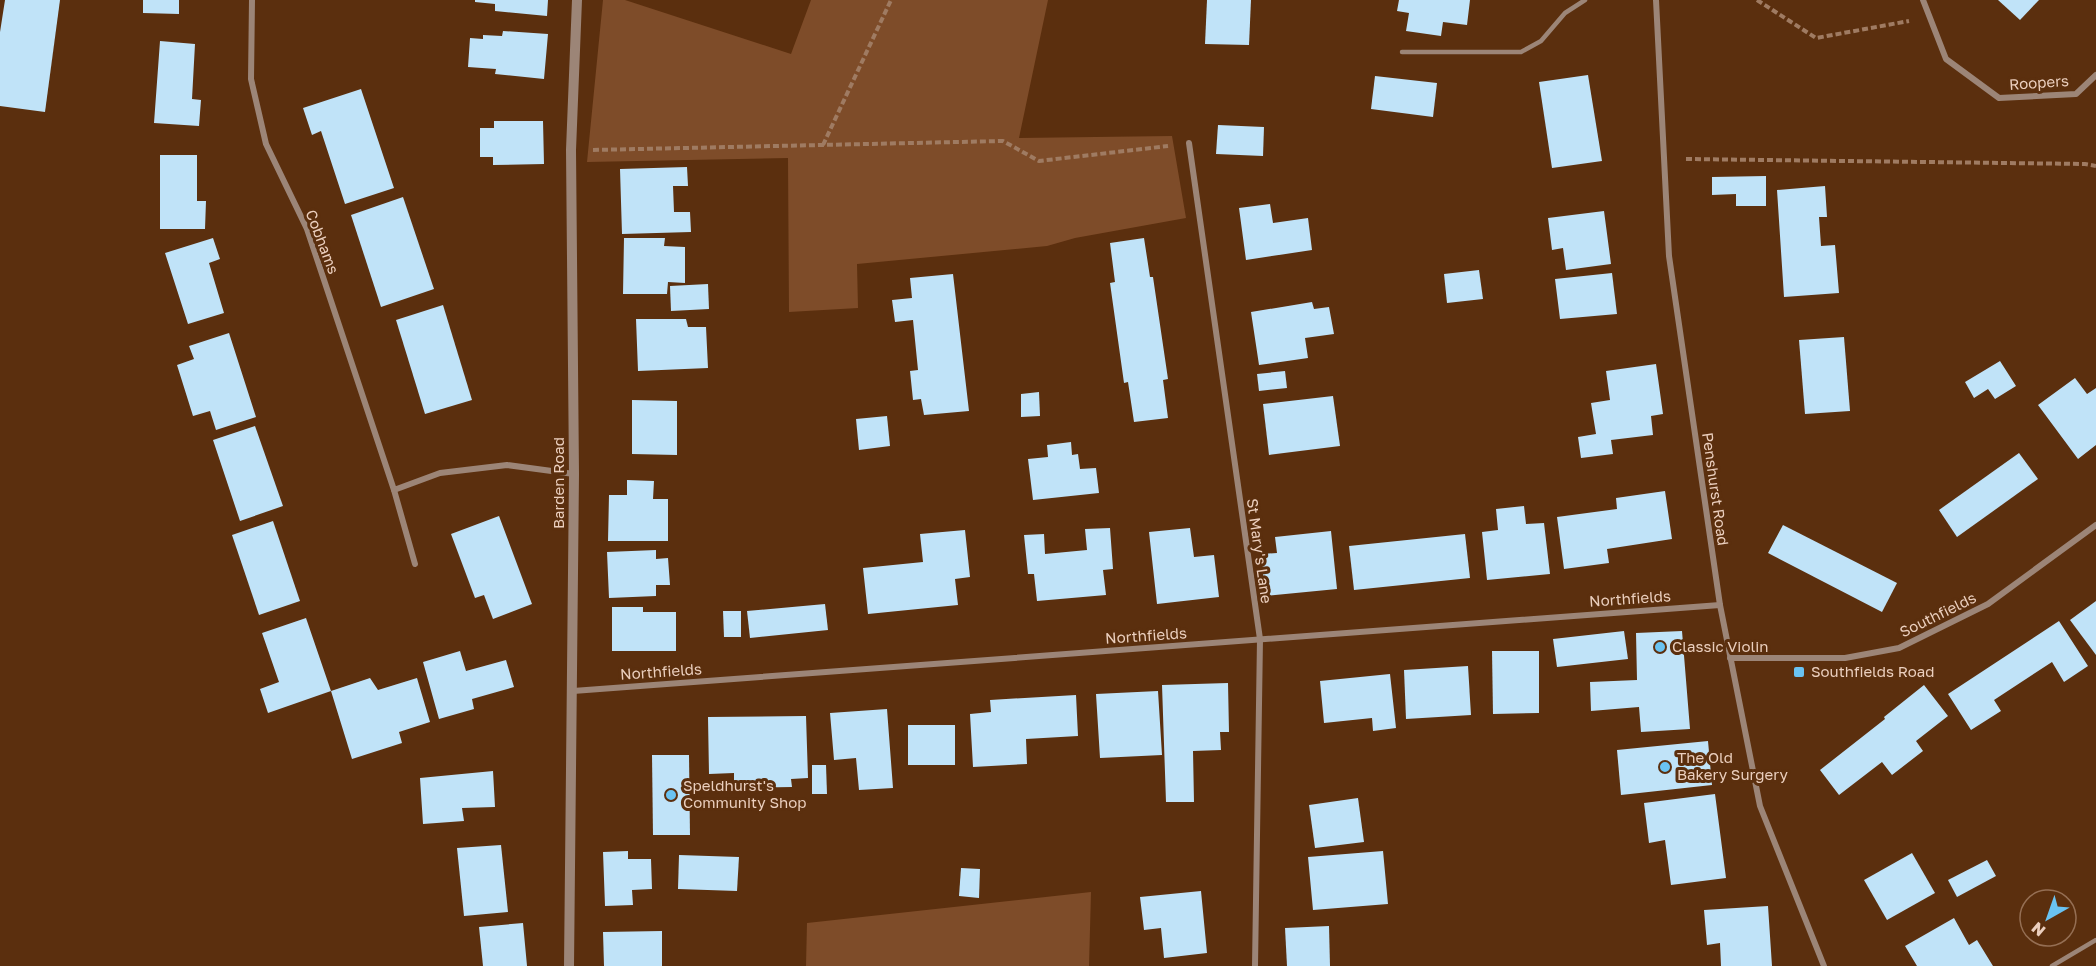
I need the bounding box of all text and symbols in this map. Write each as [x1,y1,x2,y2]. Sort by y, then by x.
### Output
street label: Roopers [2008,71,2069,93]
street label: Cobhams [302,207,343,276]
street label: Penshurst Road [1699,431,1733,547]
street label: Barden Road [549,437,567,529]
street label: St Mary's Lane [1244,497,1276,605]
street label: Northfields [1589,586,1671,610]
street label: Southfields [1896,588,1979,640]
street label: Northfields [1105,623,1187,647]
place label: Classic Violin [1672,637,1768,655]
marker: Classic Violin [1653,640,1667,654]
street label: Northfields [620,659,702,683]
place label: Southfields Road [1811,662,1934,680]
marker: Southfields Road [1792,665,1806,679]
place label: The Old Bakery Surgery [1677,748,1788,783]
marker: The Old Bakery Surgery [1658,760,1672,774]
place label: Speldhurst's Community Shop [683,776,807,811]
marker: Speldhurst's Community Shop [664,788,678,802]
north arrow [2018,888,2078,948]
text: N [2027,918,2049,941]

